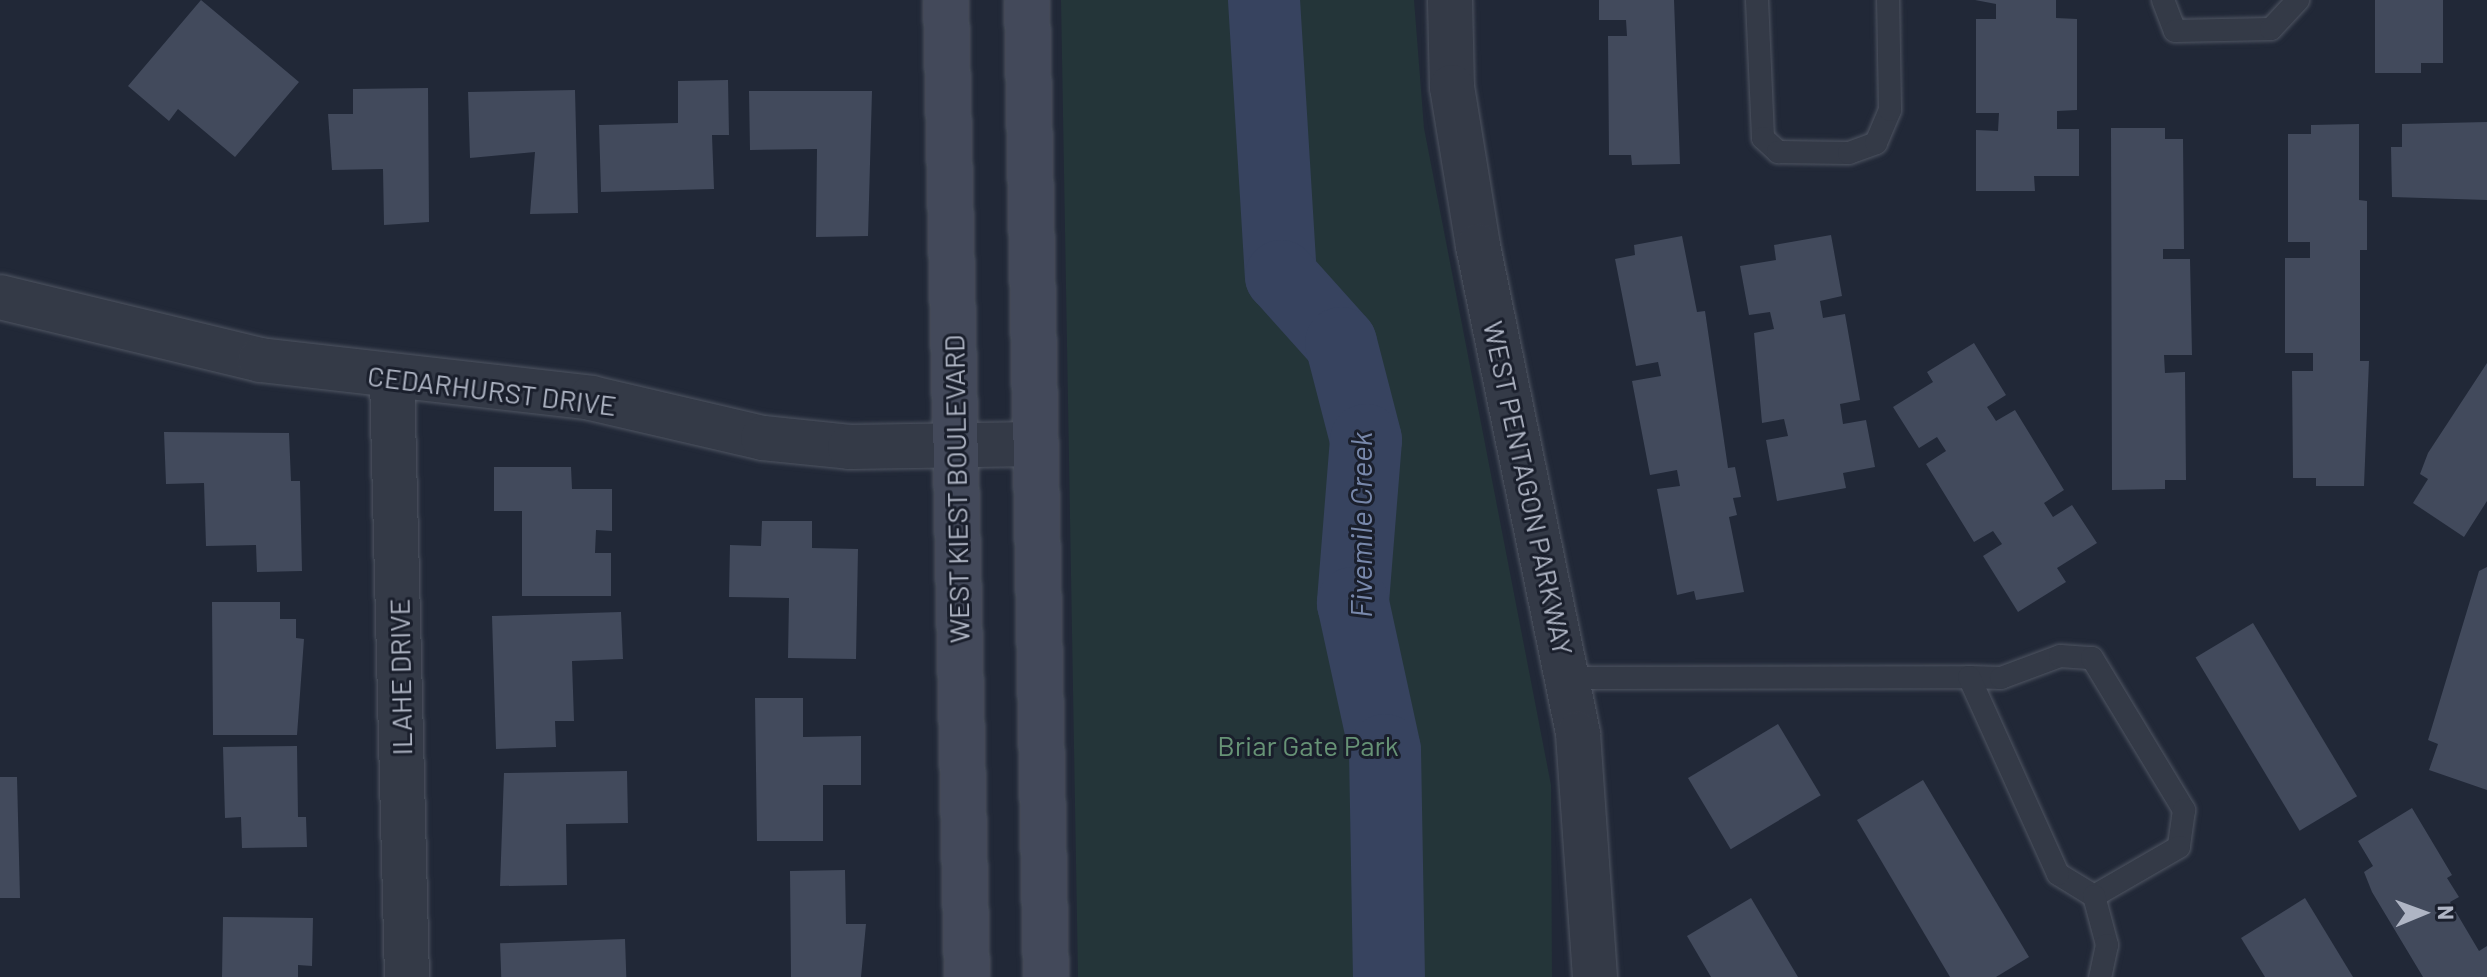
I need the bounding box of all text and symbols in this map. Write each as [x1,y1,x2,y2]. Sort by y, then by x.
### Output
street label: WEST PENTAGON PARKWAY [1477,318,1581,658]
street label: WEST KIEST BOULEVARD [937,334,975,644]
street label: CEDARHURST DRIVE [366,358,618,422]
water label: Fivemile Creek [1342,432,1378,618]
street label: ILAHE DRIVE [382,598,418,756]
park label: Briar Gate Park [1217,728,1399,762]
north arrow [2383,873,2463,953]
text: N [2434,905,2460,920]

